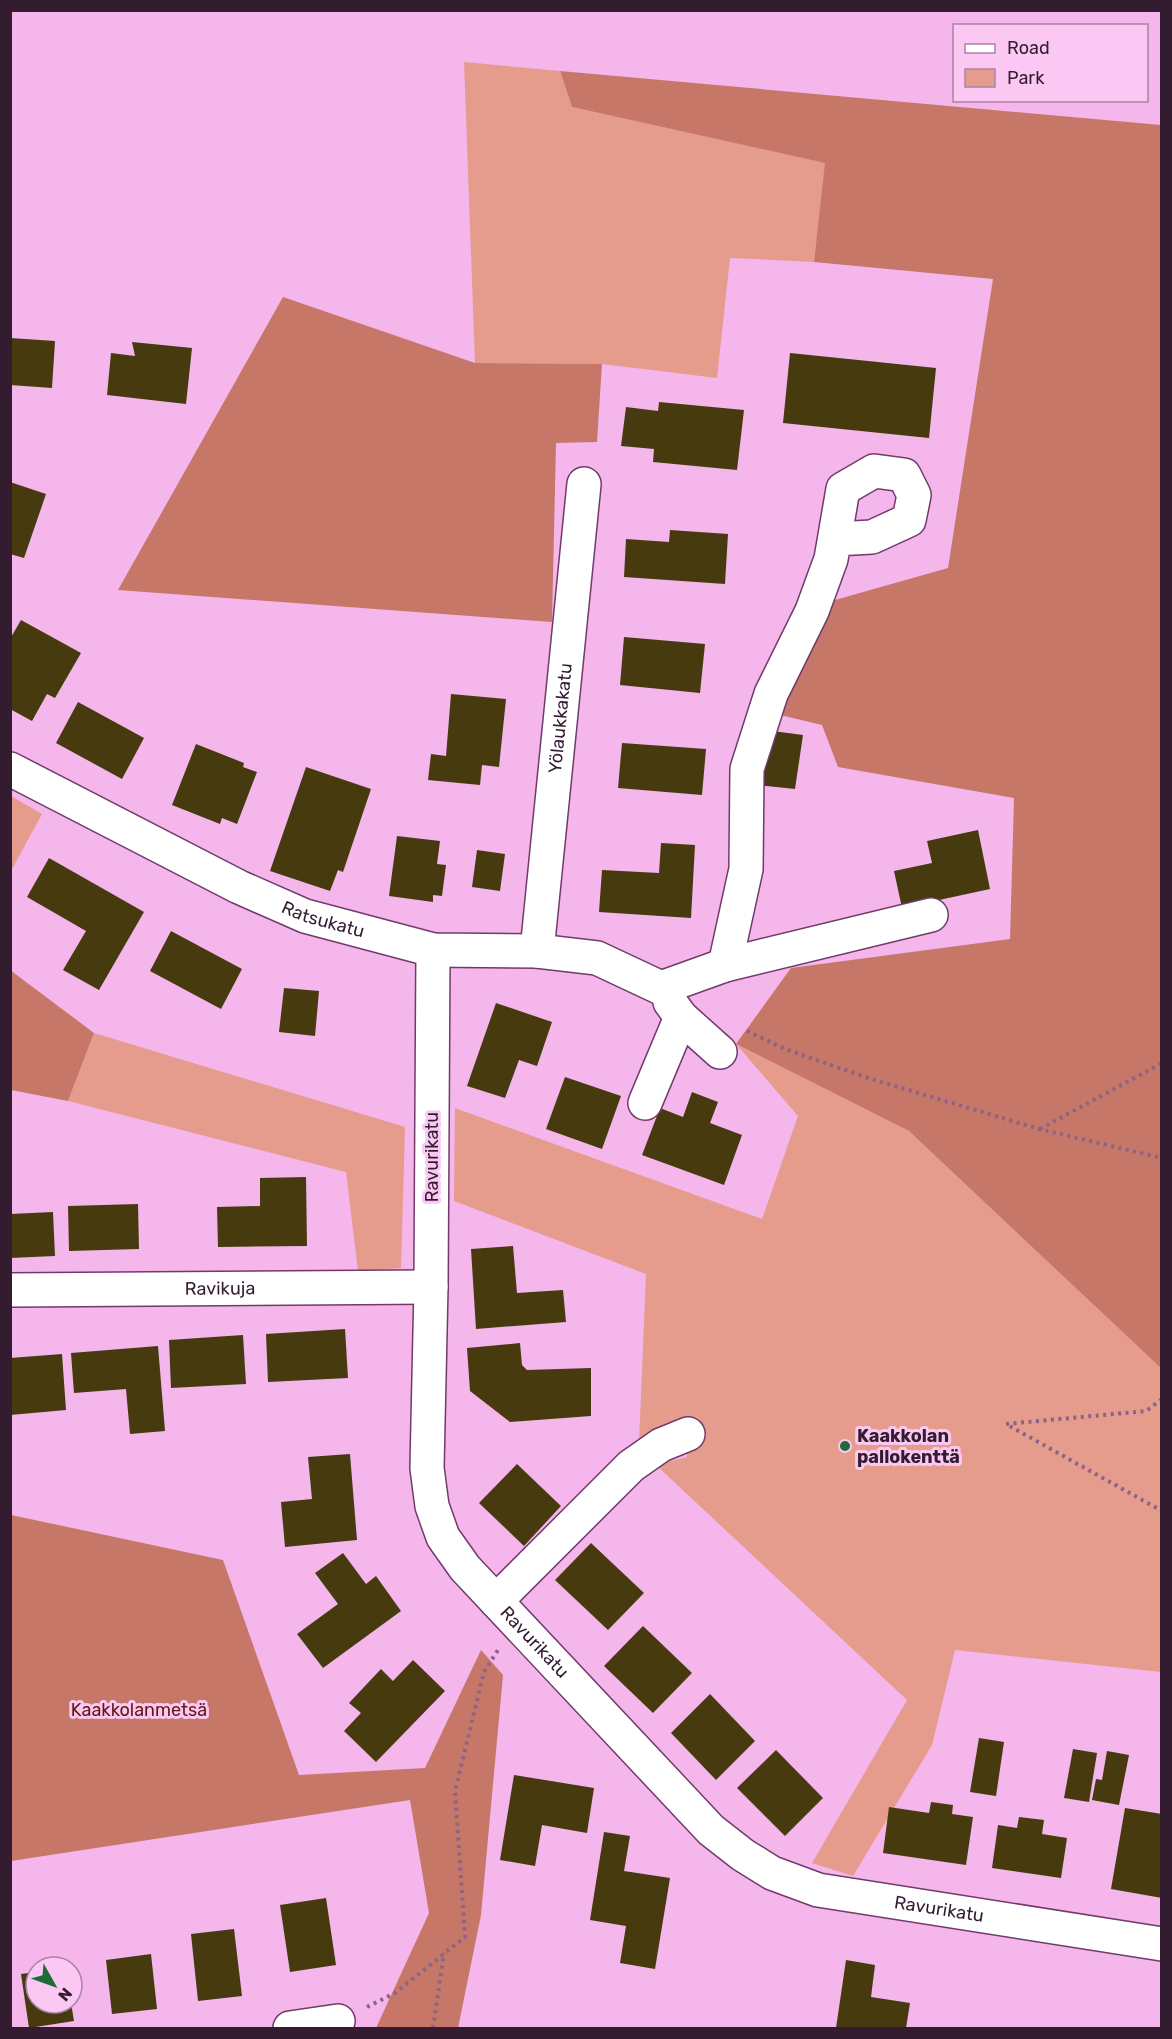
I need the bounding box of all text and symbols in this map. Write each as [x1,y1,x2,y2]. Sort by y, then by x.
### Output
legend [953,24,1148,102]
text: Road [1007,37,1050,59]
text: Park [1007,67,1045,89]
street label: Yölaukkakatu [544,662,577,774]
street label: Ratsukatu [278,896,367,942]
street label: Ravurikatu [421,1112,443,1202]
street label: Ravikuja [185,1277,255,1300]
place label: Kaakkolan pallokenttä [857,1425,960,1468]
marker: Kaakkolan pallokenttä [838,1439,852,1453]
street label: Ravurikatu [496,1602,574,1683]
park label: Kaakkolanmetsä [71,1699,207,1721]
street label: Ravurikatu [893,1891,985,1927]
north arrow [24,1955,84,2015]
text: N [54,1984,76,2005]

